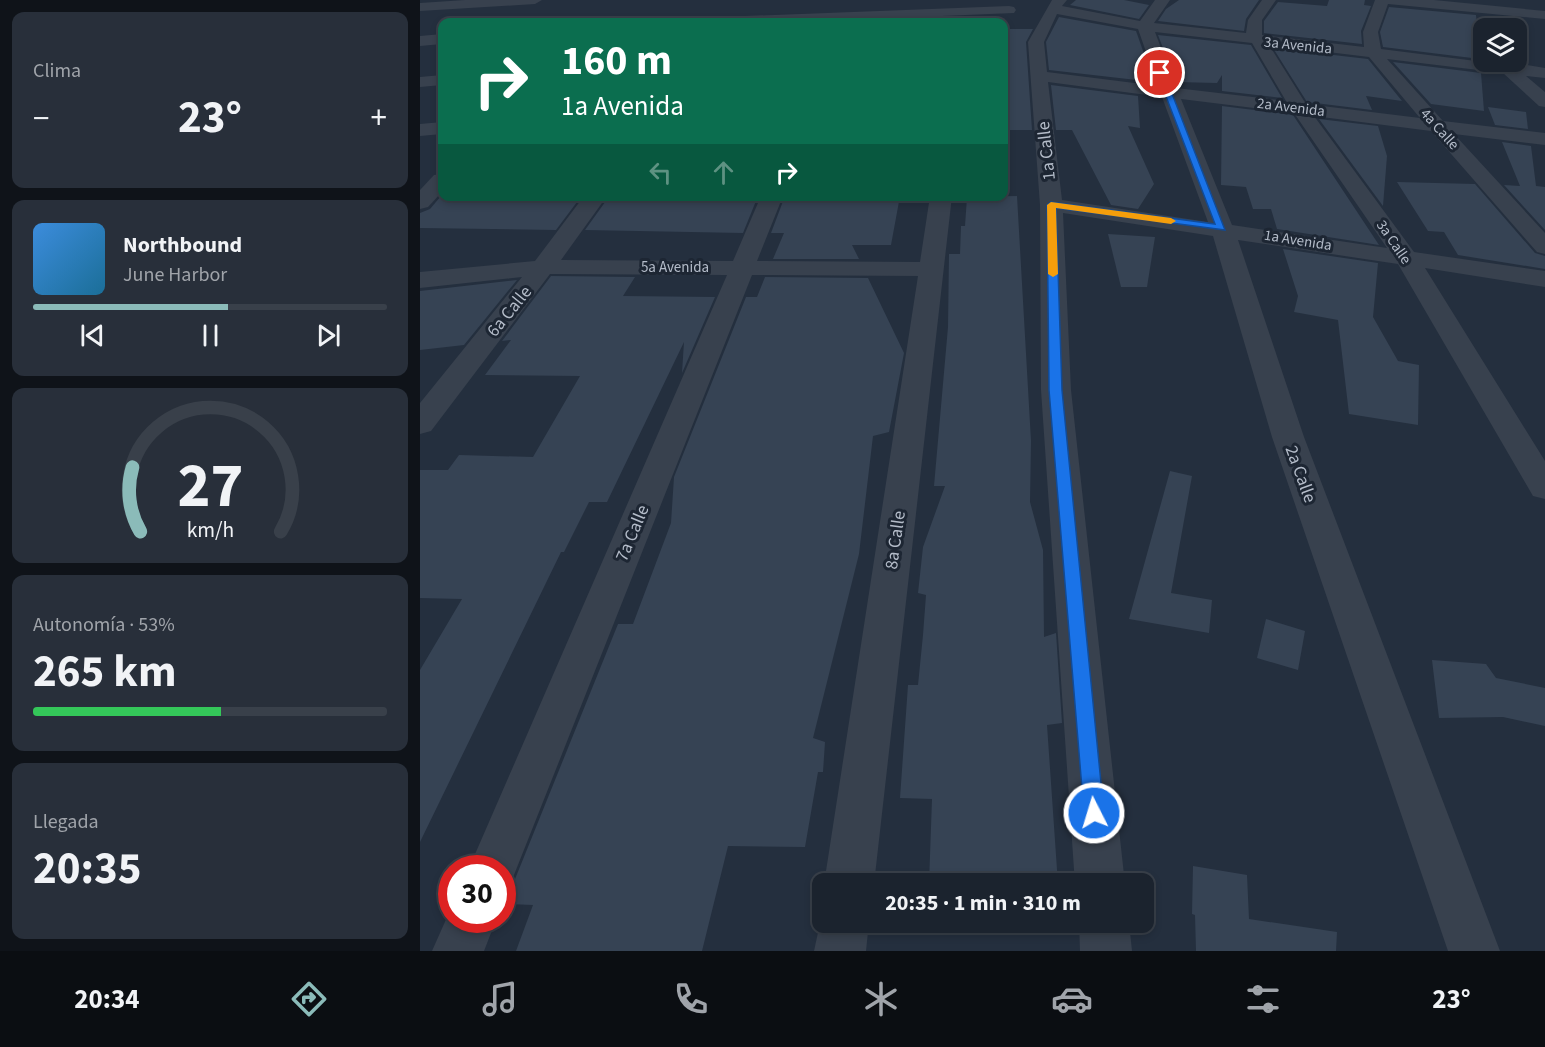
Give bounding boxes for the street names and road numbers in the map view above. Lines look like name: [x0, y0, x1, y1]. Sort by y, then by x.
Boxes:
street label: 3a Avenida: [1263, 31, 1333, 60]
street label: 2a Avenida: [1256, 93, 1326, 122]
street label: 4a Calle: [1415, 104, 1464, 155]
street label: 1a Calle: [1031, 120, 1062, 182]
street label: 3a Calle: [1371, 216, 1416, 269]
street label: 1a Avenida: [1263, 225, 1333, 256]
street label: 5a Avenida: [641, 257, 709, 278]
street label: 6a Calle: [481, 280, 538, 342]
street label: 2a Calle: [1279, 442, 1322, 506]
street label: 7a Calle: [609, 501, 656, 565]
street label: 8a Calle: [879, 509, 912, 571]

